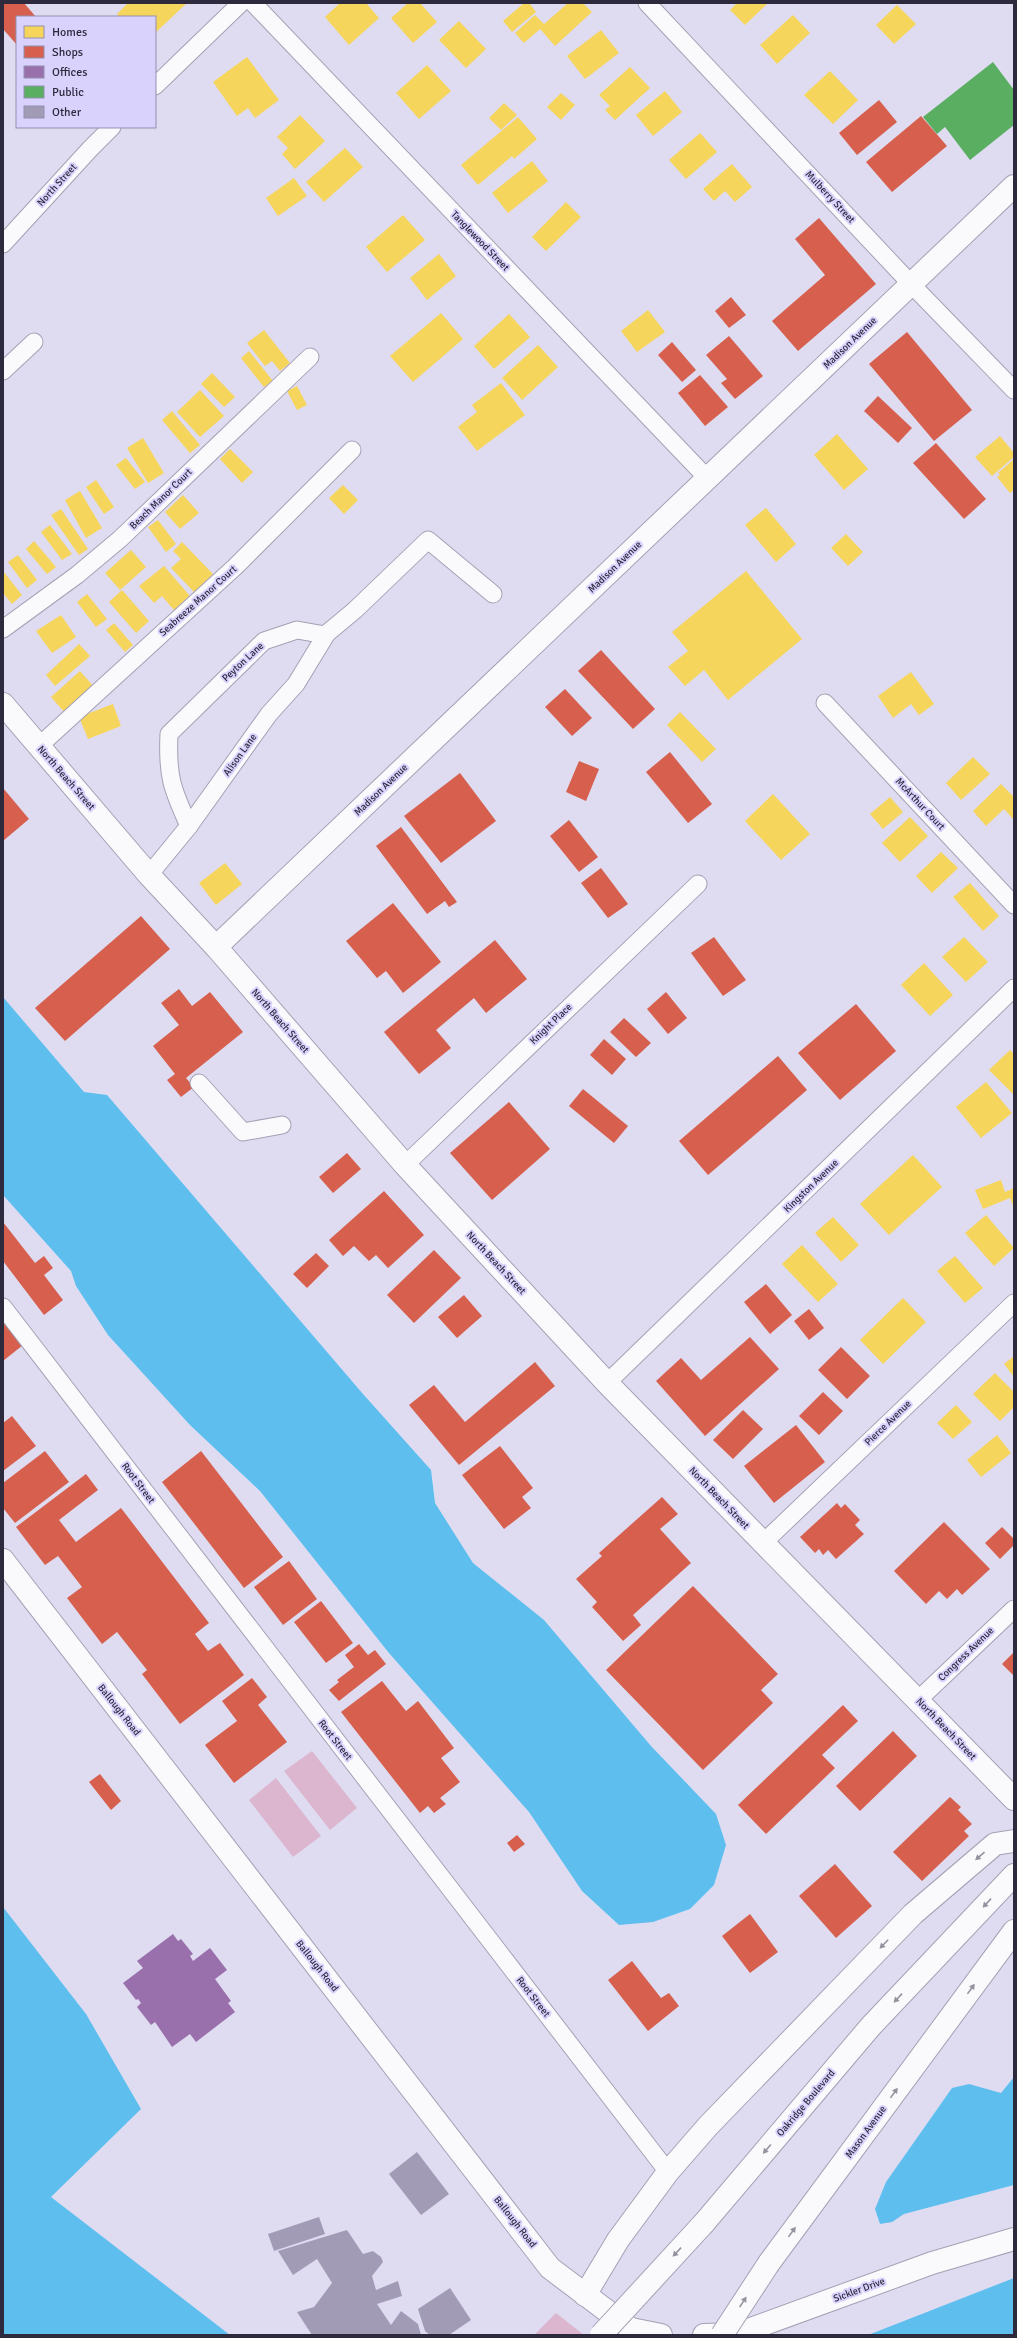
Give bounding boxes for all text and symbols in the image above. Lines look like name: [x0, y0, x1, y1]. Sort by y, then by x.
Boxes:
legend: [16, 16, 156, 128]
text: Homes: [52, 25, 87, 40]
text: Shops: [52, 45, 83, 60]
text: Offices: [52, 65, 87, 80]
text: Public: [52, 85, 84, 100]
text: Other: [52, 105, 82, 120]
street label: North Street: [35, 161, 80, 209]
street label: Mulberry Street: [803, 168, 858, 226]
street label: Tanglewood Street: [448, 209, 512, 274]
street label: Madison Avenue: [821, 315, 879, 371]
street label: Beach Manor Court: [127, 466, 195, 532]
street label: Madison Avenue: [586, 539, 644, 595]
street label: Seabreeze Manor Court: [157, 563, 239, 639]
street label: Peyton Lane: [220, 640, 266, 684]
street label: Alison Lane: [221, 731, 259, 779]
street label: North Beach Street: [35, 743, 98, 813]
street label: Madison Avenue: [352, 762, 410, 818]
street label: McArthur Court: [893, 775, 948, 833]
street label: North Beach Street: [249, 986, 312, 1056]
street label: Knight Place: [527, 1001, 575, 1047]
street label: Kingston Avenue: [781, 1157, 841, 1215]
street label: North Beach Street: [464, 1229, 529, 1297]
street label: Pierce Avenue: [862, 1398, 914, 1448]
street label: Root Street: [119, 1460, 158, 1506]
street label: North Beach Street: [686, 1465, 752, 1532]
street label: Congress Avenue: [936, 1624, 996, 1684]
street label: Ballough Road: [95, 1682, 143, 1738]
street label: North Beach Street: [913, 1696, 979, 1763]
street label: Root Street: [316, 1717, 355, 1763]
one-way arrow: [975, 1852, 985, 1861]
one-way arrow: [982, 1898, 992, 1908]
street label: Ballough Road: [293, 1938, 341, 1994]
one-way arrow: [879, 1939, 889, 1949]
street label: Root Street: [514, 1974, 553, 2020]
one-way arrow: [967, 1983, 976, 1994]
one-way arrow: [894, 1993, 903, 2002]
street label: Oakridge Boulevard: [774, 2067, 838, 2139]
one-way arrow: [890, 2088, 898, 2099]
street label: Mason Avenue: [843, 2104, 889, 2160]
one-way arrow: [763, 2143, 772, 2154]
street label: Ballough Road: [491, 2194, 539, 2250]
one-way arrow: [788, 2226, 796, 2237]
one-way arrow: [673, 2247, 682, 2257]
street label: Sickler Drive: [832, 2275, 886, 2305]
one-way arrow: [739, 2297, 747, 2308]

